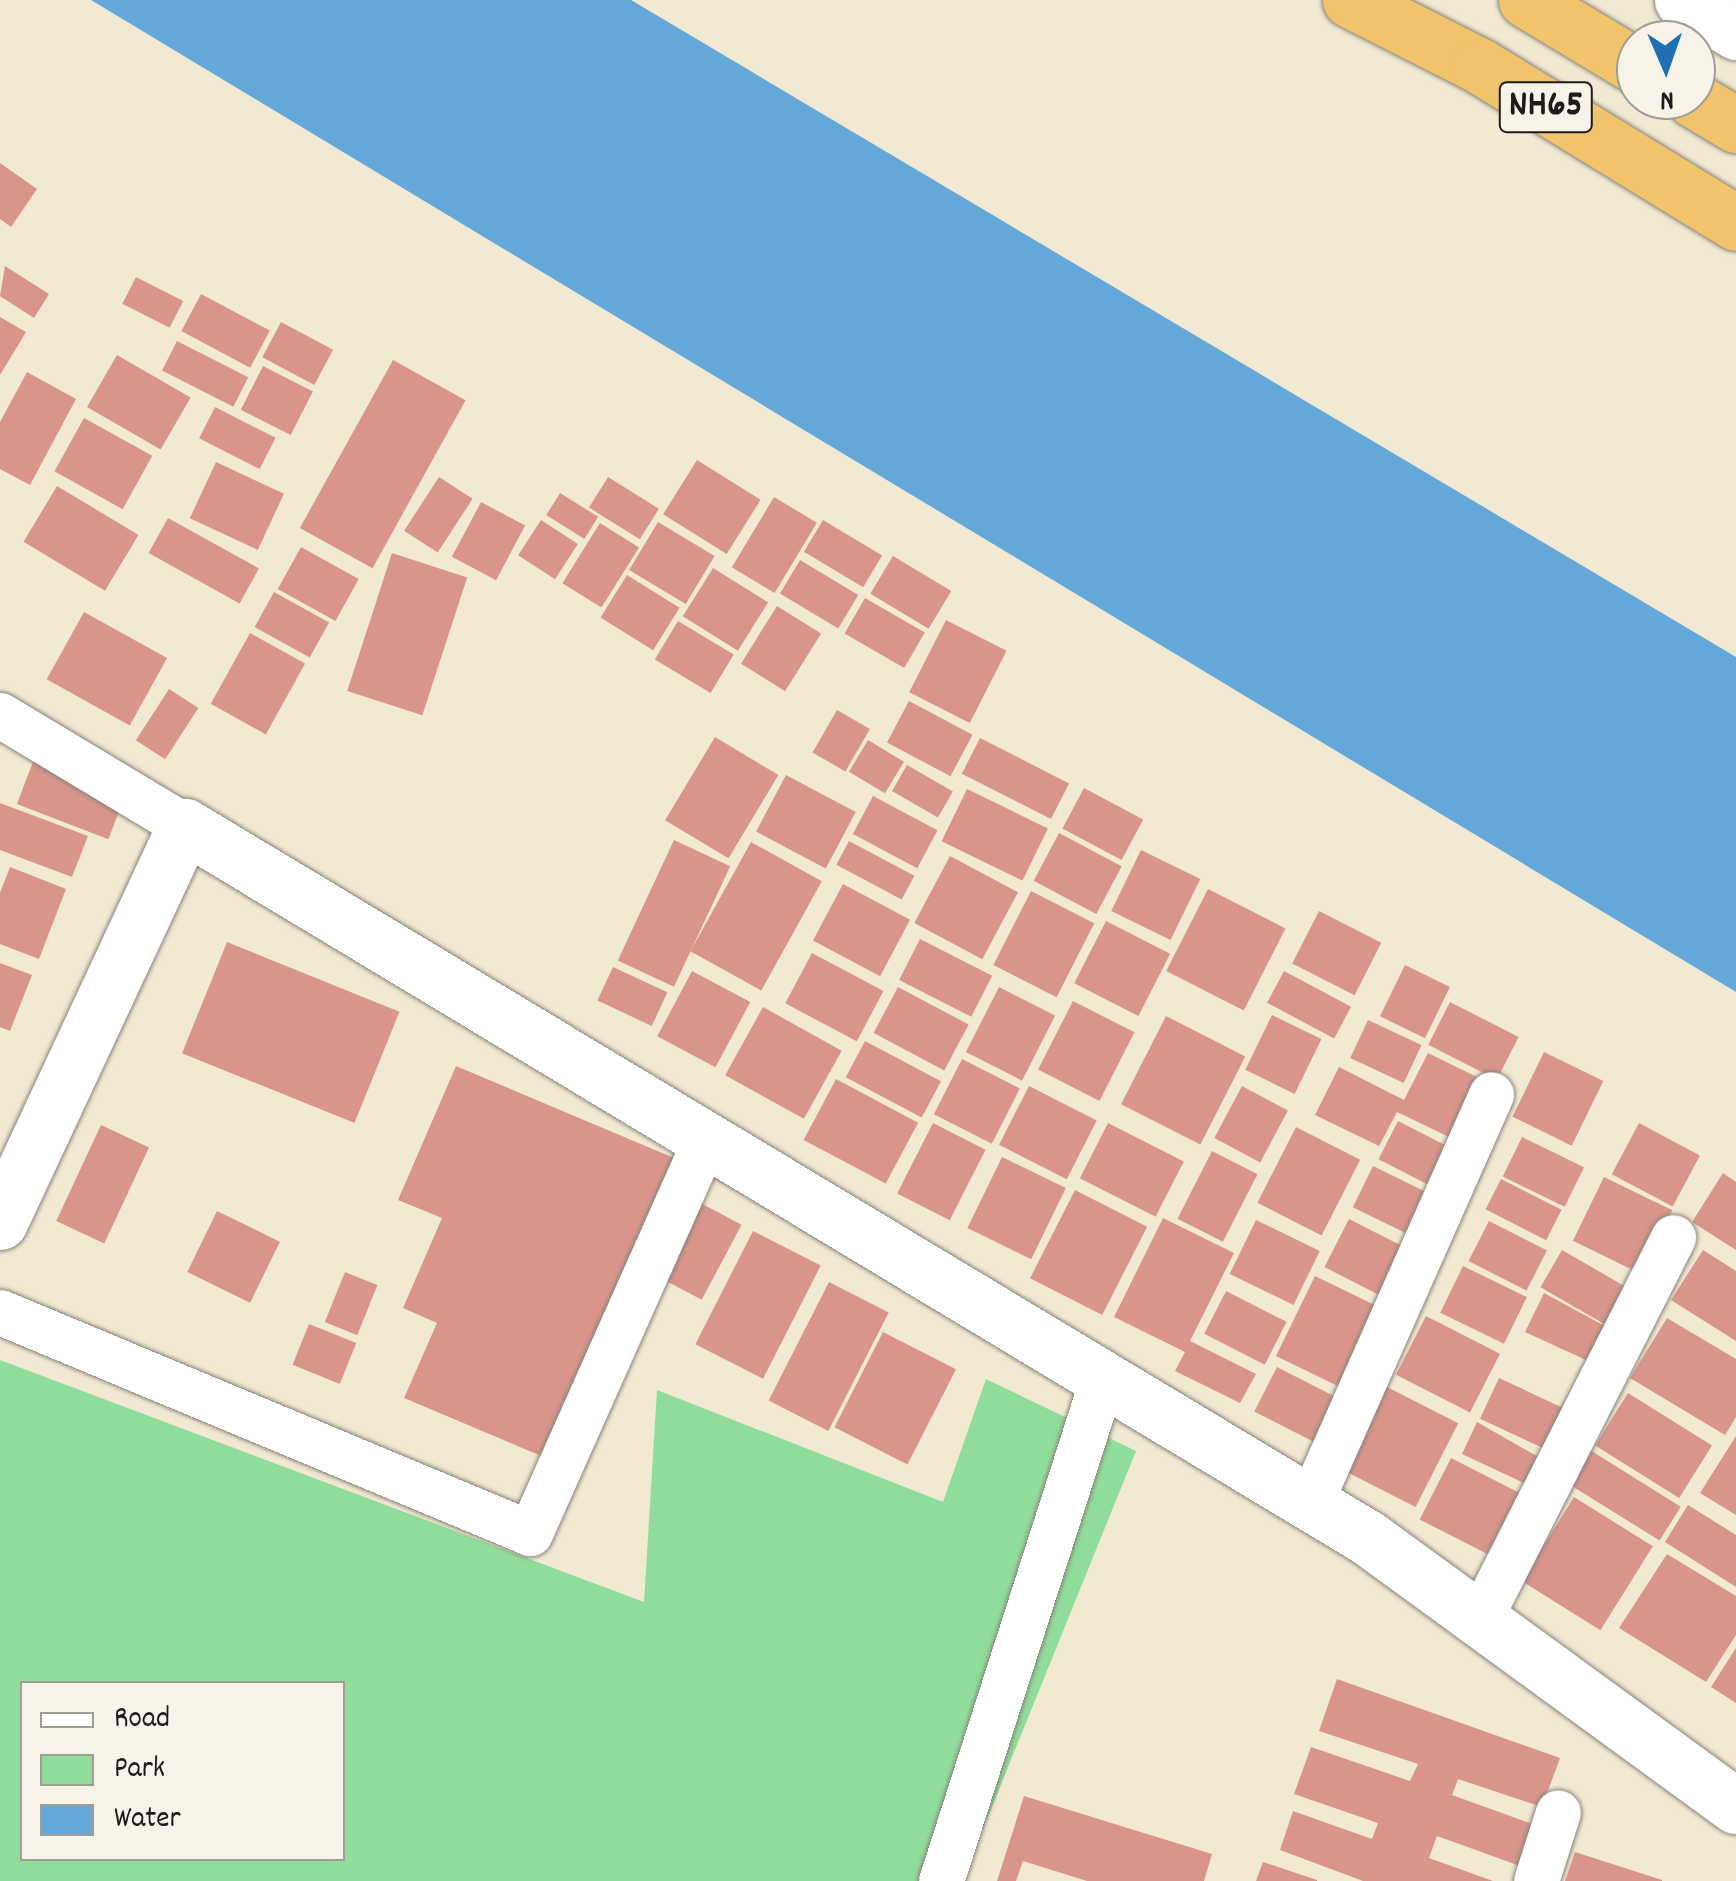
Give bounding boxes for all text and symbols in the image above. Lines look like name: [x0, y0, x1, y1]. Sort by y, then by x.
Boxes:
north arrow: [1616, 20, 1716, 120]
road number: NH65: [1498, 74, 1594, 140]
text: N: [1659, 78, 1675, 118]
legend: [20, 1681, 345, 1861]
text: Road: [114, 1699, 170, 1742]
text: Park: [114, 1749, 165, 1792]
text: Water: [114, 1799, 181, 1842]

